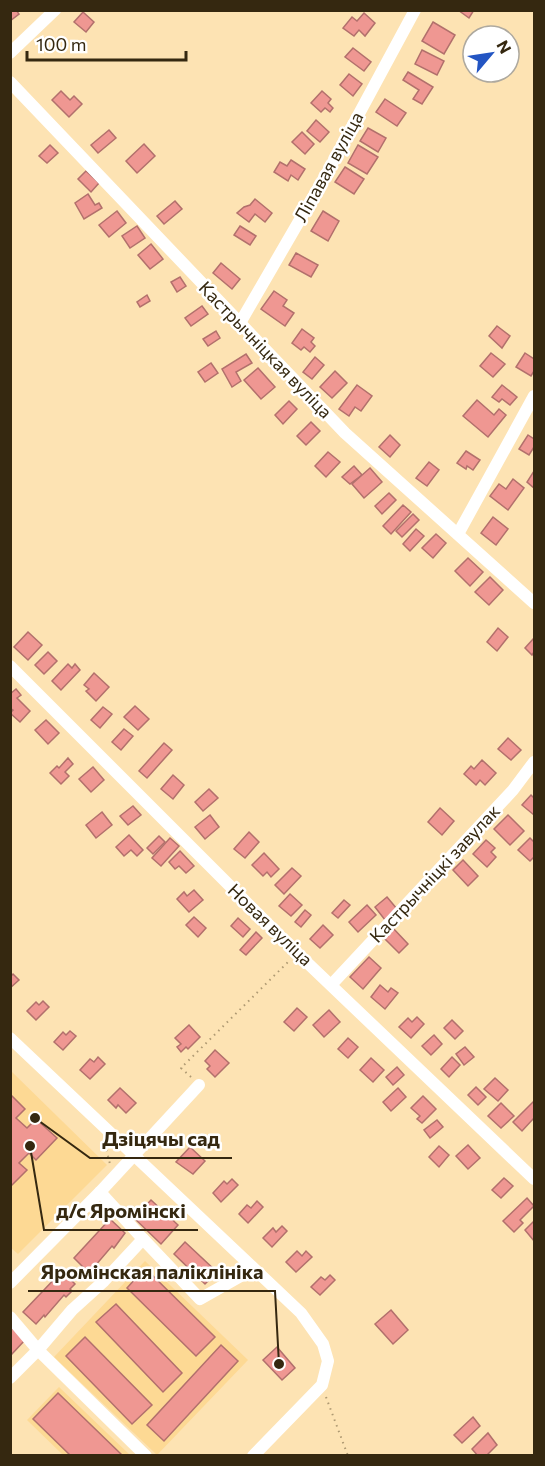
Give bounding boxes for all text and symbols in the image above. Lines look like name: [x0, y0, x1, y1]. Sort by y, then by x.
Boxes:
scale bar: [27, 24, 186, 62]
north arrow: [461, 24, 521, 84]
text: 100 m: [36, 33, 86, 55]
text: N: [493, 37, 516, 56]
street label: Ліпавая вуліца: [289, 108, 367, 225]
street label: Кастрычніцкая вуліца: [195, 276, 337, 422]
street label: Кастрычніцкі завулак: [365, 800, 504, 947]
street label: Новая вуліца: [224, 878, 318, 970]
callout: Дзіцячы сад: [90, 1120, 232, 1158]
text: Дзіцячы сад: [102, 1126, 220, 1150]
callout: д/с Яромінскі: [44, 1192, 198, 1230]
text: д/с Яромінскі: [56, 1198, 186, 1222]
callout: Яромінская паліклініка: [28, 1253, 275, 1291]
text: Яромінская паліклініка: [40, 1259, 264, 1283]

